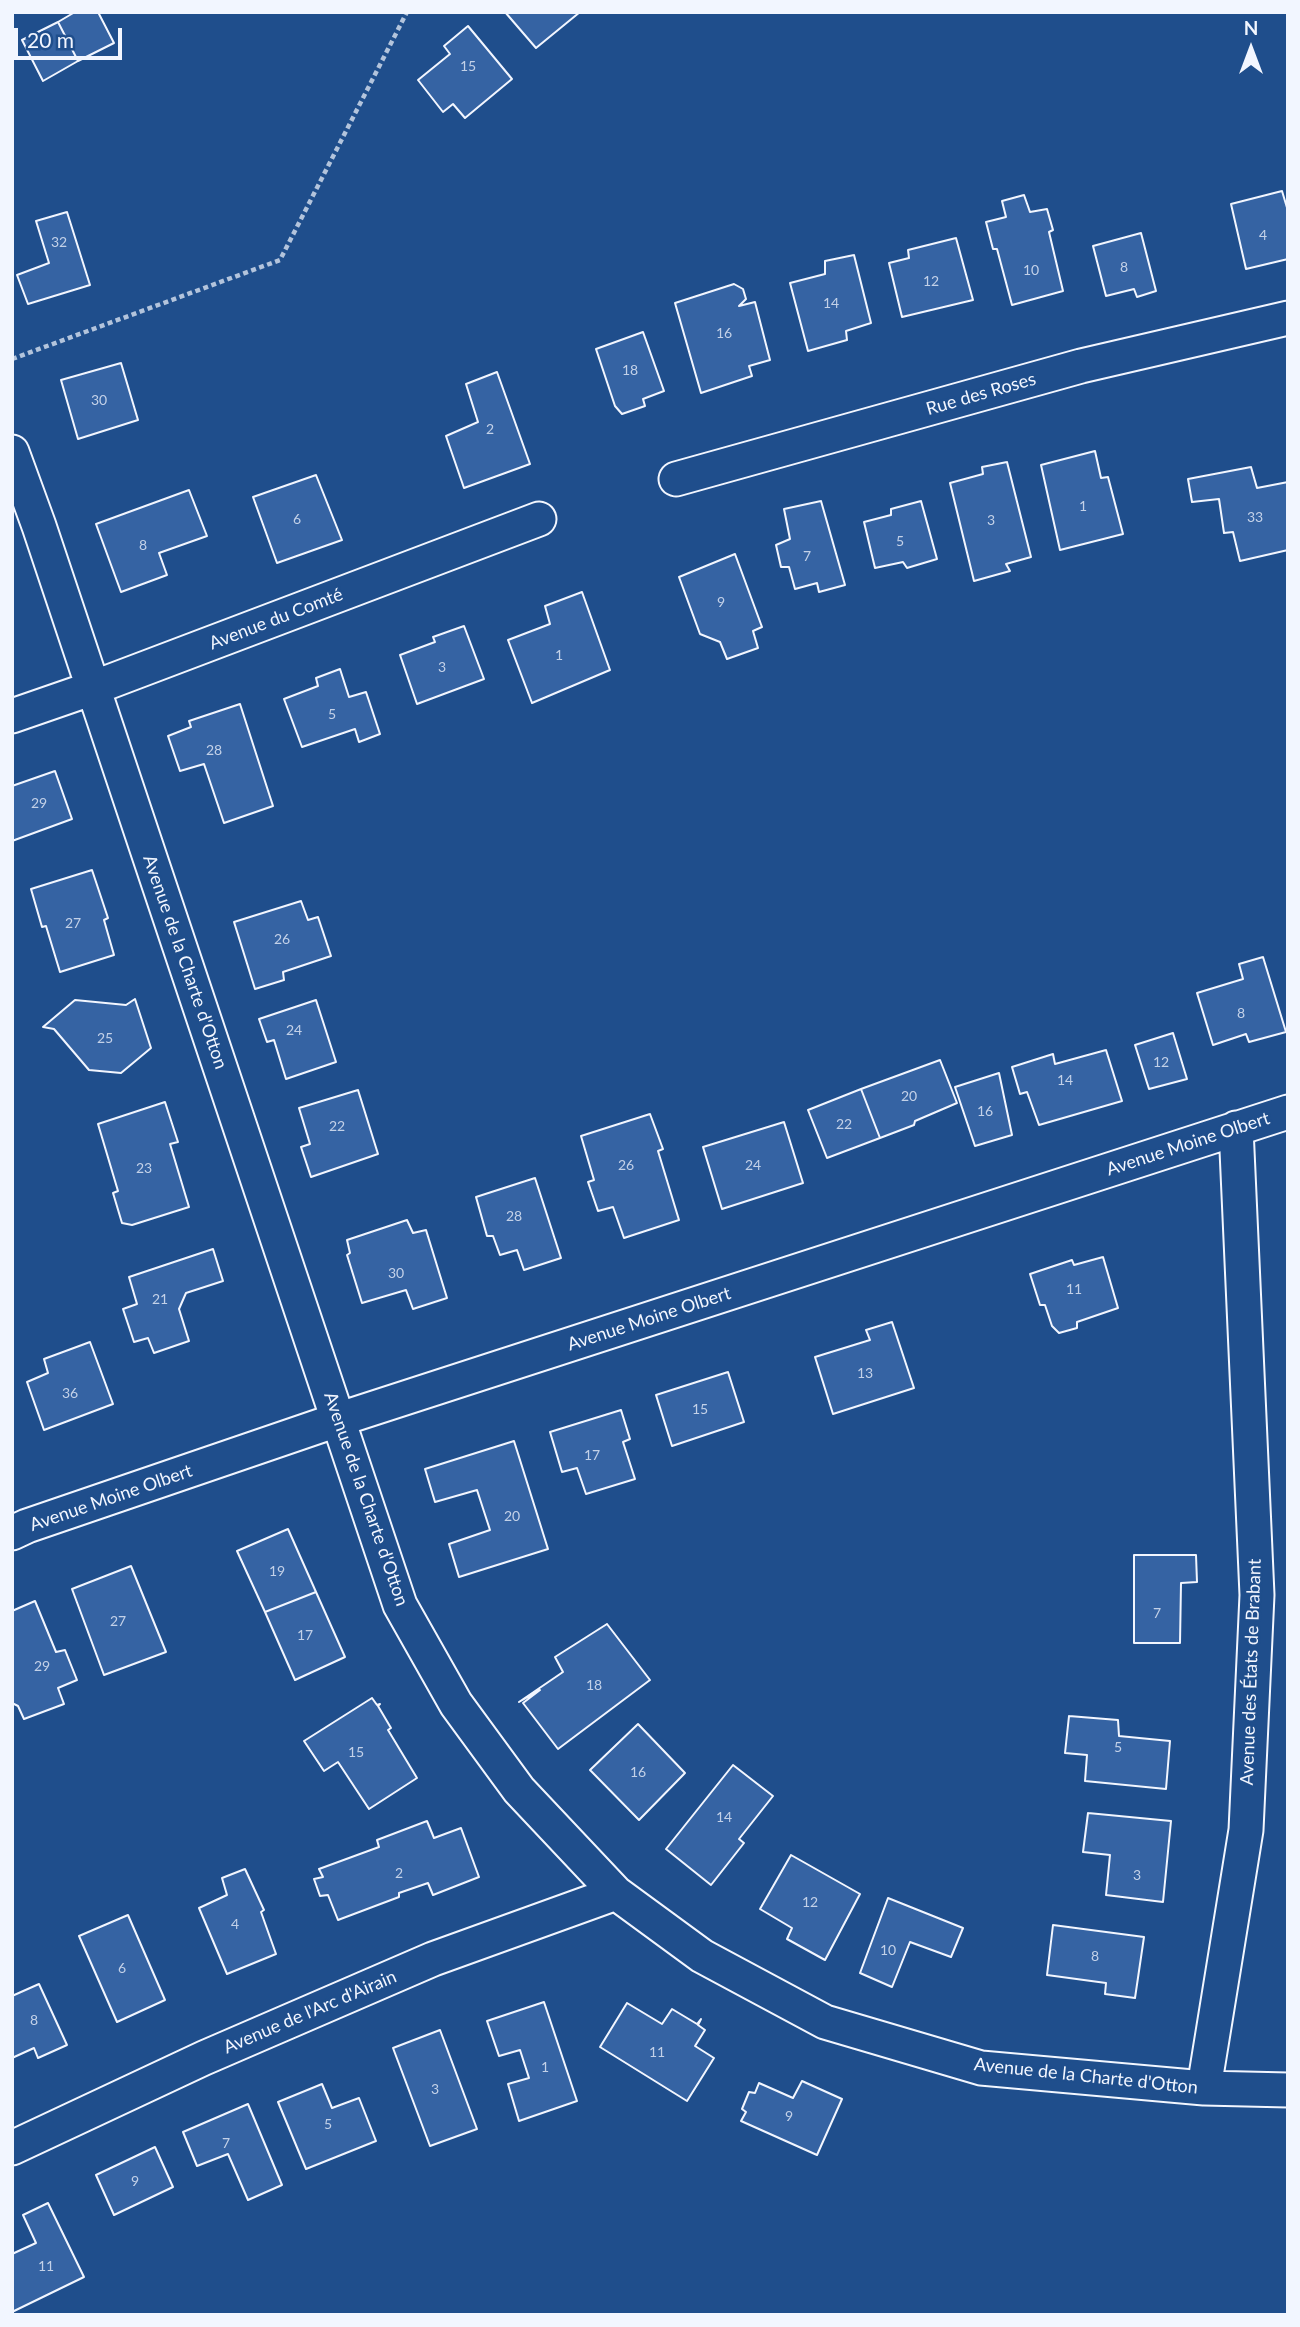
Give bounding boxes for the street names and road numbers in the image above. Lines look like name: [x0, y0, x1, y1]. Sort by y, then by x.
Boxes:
street label: Rue des Roses: [924, 368, 1038, 420]
street label: Avenue du Comté: [206, 584, 346, 654]
street label: Avenue de la Charte d'Otton: [138, 852, 232, 1072]
street label: Avenue Moine Olbert: [1104, 1107, 1272, 1181]
street label: Avenue Moine Olbert: [565, 1282, 733, 1356]
street label: Avenue de la Charte d'Otton: [319, 1389, 413, 1609]
street label: Avenue Moine Olbert: [27, 1460, 195, 1536]
street label: Avenue des États de Brabant: [1236, 1558, 1266, 1786]
street label: Avenue de l'Arc d'Airain: [220, 1966, 400, 2058]
street label: Avenue de la Charte d'Otton: [973, 2054, 1199, 2098]

